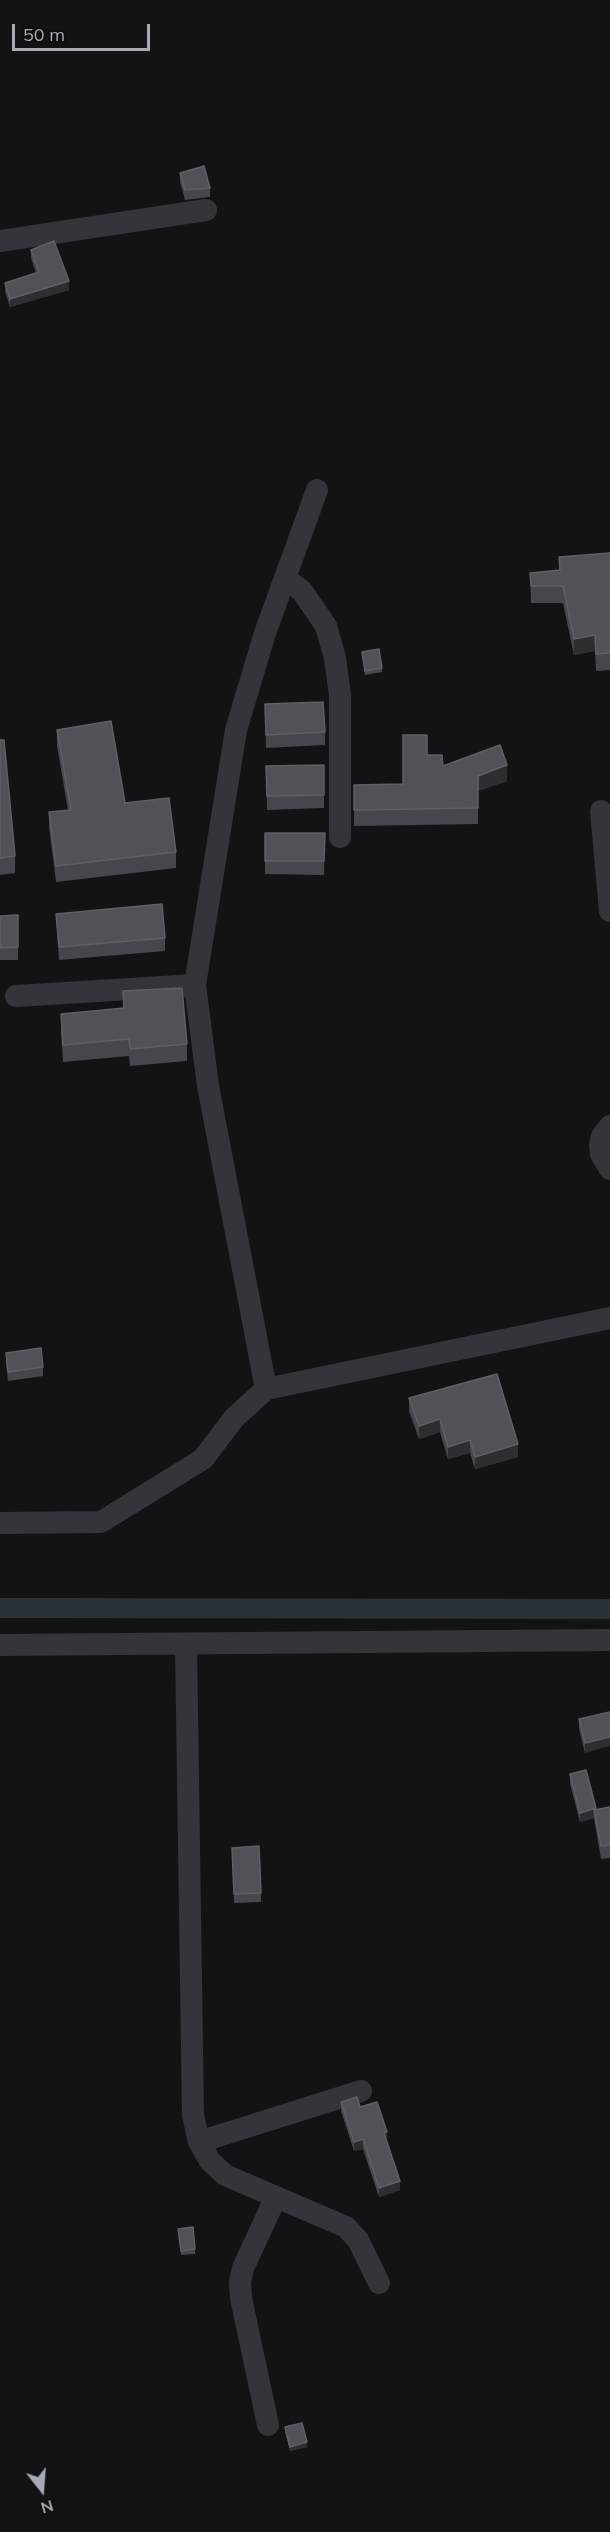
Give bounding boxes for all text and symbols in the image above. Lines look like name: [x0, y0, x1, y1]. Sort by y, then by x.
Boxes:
scale bar: [15, 12, 153, 50]
text: 50 m: [23, 23, 65, 46]
north arrow: [12, 2460, 72, 2520]
text: N: [39, 2496, 56, 2519]

